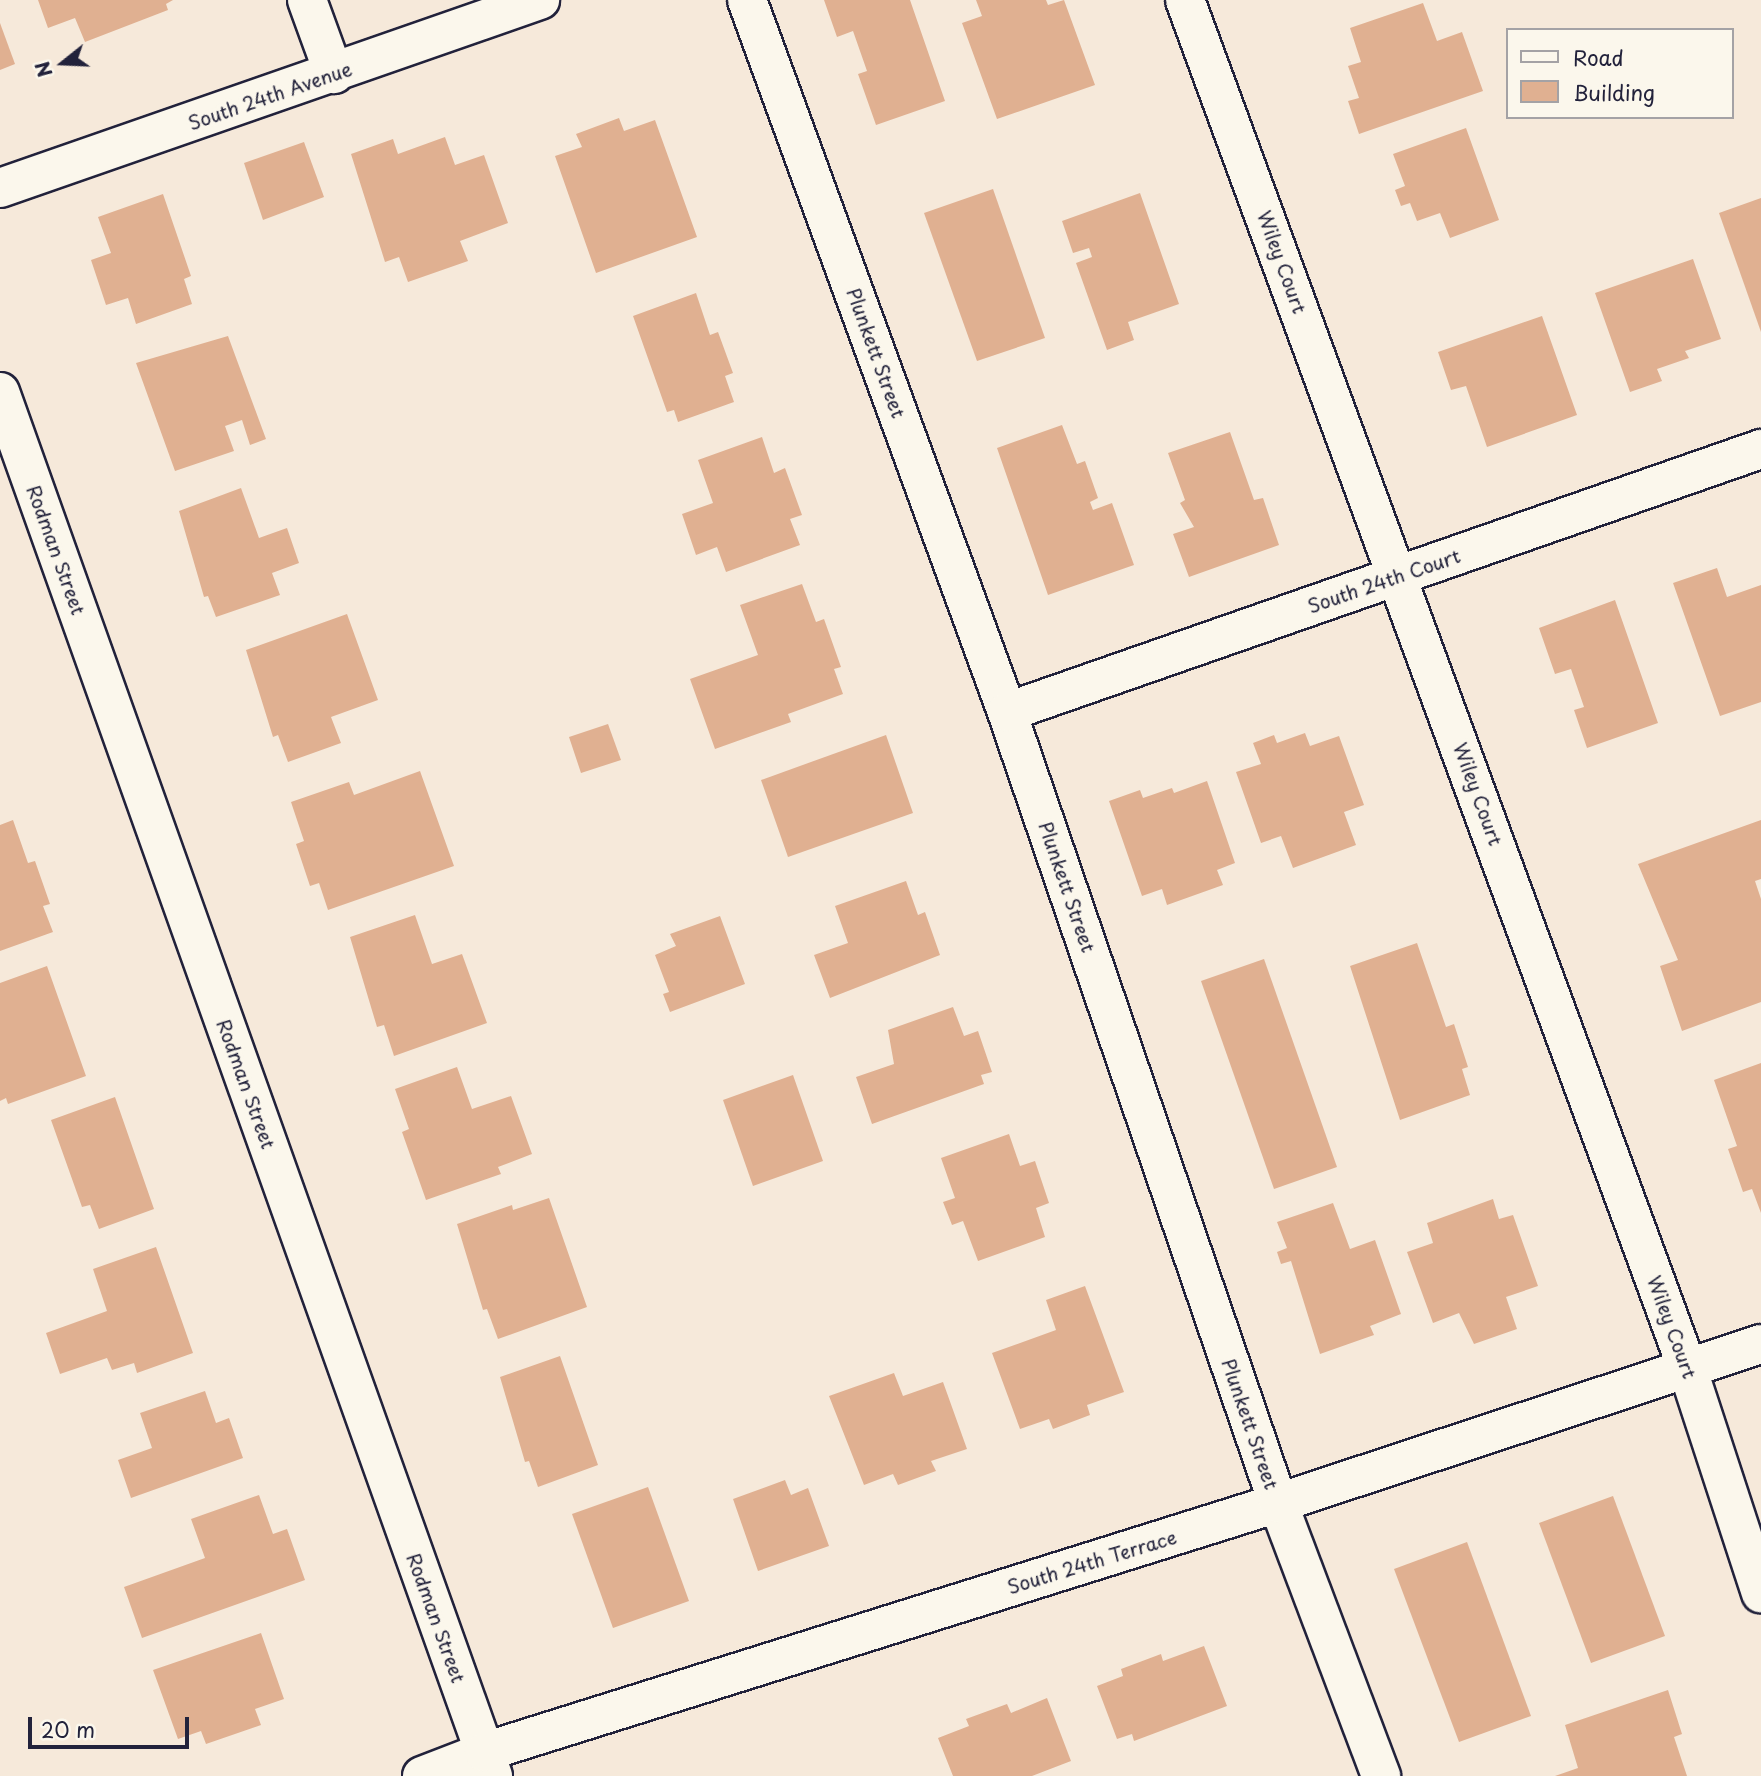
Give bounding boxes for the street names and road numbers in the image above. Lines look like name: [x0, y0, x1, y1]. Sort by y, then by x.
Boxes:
street label: South 24th Avenue: [185, 57, 355, 135]
street label: Wiley Court: [1253, 206, 1311, 318]
street label: Plunkett Street: [842, 284, 910, 422]
street label: Rodman Street: [22, 482, 90, 618]
street label: South 24th Court: [1305, 544, 1463, 618]
street label: Wiley Court: [1449, 738, 1507, 850]
street label: Plunkett Street: [1034, 818, 1100, 956]
street label: Rodman Street: [212, 1016, 280, 1152]
street label: Wiley Court: [1643, 1271, 1701, 1383]
street label: Plunkett Street: [1217, 1355, 1283, 1493]
street label: South 24th Terrace: [1004, 1525, 1180, 1599]
street label: Rodman Street: [402, 1550, 470, 1686]

